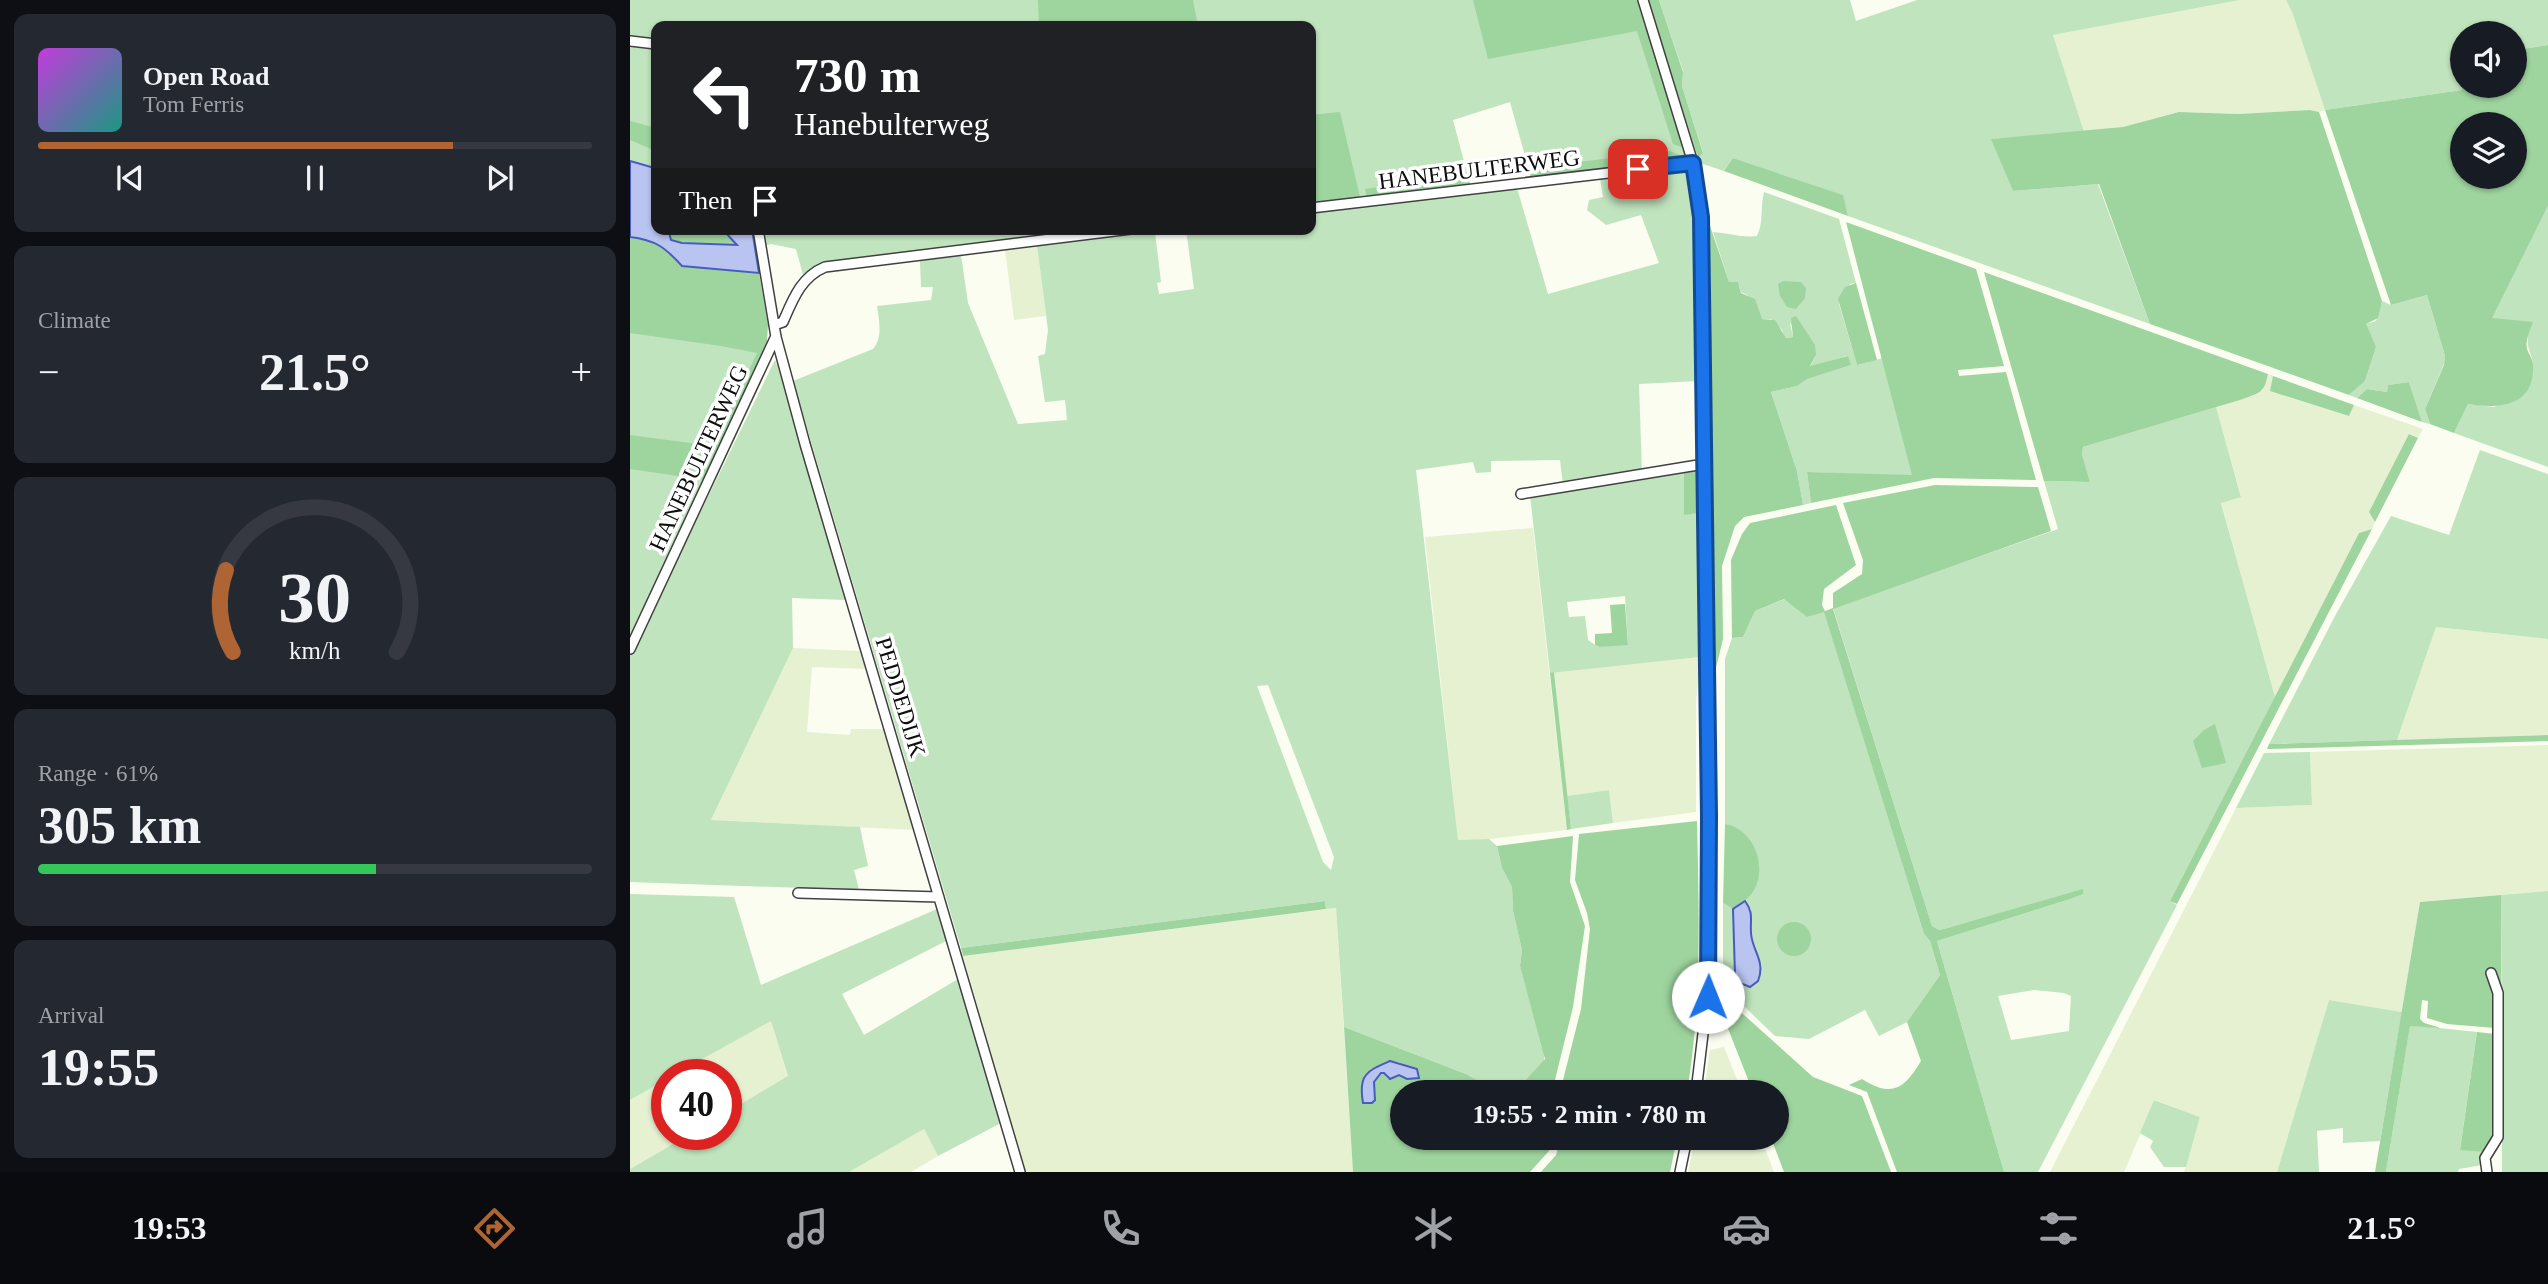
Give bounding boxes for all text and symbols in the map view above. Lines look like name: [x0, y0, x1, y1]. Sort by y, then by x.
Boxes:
map controls: [2450, 21, 2527, 189]
button: sound: [2450, 21, 2527, 98]
text: 730 m: [794, 48, 921, 103]
icon: left: [679, 49, 770, 140]
text: Open Road: [143, 62, 269, 91]
text: Tom Ferris: [143, 92, 244, 117]
text: Hanebulterweg: [794, 106, 989, 142]
button: layers: [2450, 112, 2527, 189]
pin: [1608, 139, 1668, 199]
street label: HANEBULTERWEG: [1377, 145, 1581, 194]
icon: arrive: [1619, 150, 1657, 188]
icon: previous: [111, 159, 149, 197]
icon: pause: [296, 159, 334, 197]
icon: next: [481, 159, 519, 197]
icon: arrive: [746, 182, 784, 220]
text: Then: [679, 186, 732, 215]
text: Climate: [38, 308, 111, 333]
text: 21.5°: [259, 344, 371, 401]
text: −: [38, 351, 59, 393]
text: +: [571, 351, 592, 393]
street label: HANEBULTERWEG: [644, 361, 753, 555]
text: 30: [279, 557, 351, 638]
street label: PEDDEDIJK: [870, 634, 931, 760]
text: km/h: [289, 637, 341, 664]
text: Range · 61%: [38, 761, 158, 786]
text: 305 km: [38, 797, 201, 854]
position arrow: [1671, 960, 1745, 1034]
text: Arrival: [38, 1003, 104, 1028]
text: 19:55: [38, 1039, 159, 1096]
speed limit sign: 40: [651, 1059, 742, 1150]
text: 19:55 · 2 min · 780 m: [1473, 1100, 1707, 1129]
icon: directions: [470, 1204, 519, 1253]
icon: music: [783, 1204, 832, 1253]
icon: phone: [1096, 1204, 1145, 1253]
icon: climate: [1409, 1204, 1458, 1253]
icon: car: [1722, 1204, 1771, 1253]
icon: filters: [2034, 1204, 2083, 1253]
text: 19:53: [132, 1210, 207, 1246]
text: 21.5°: [2347, 1210, 2416, 1246]

